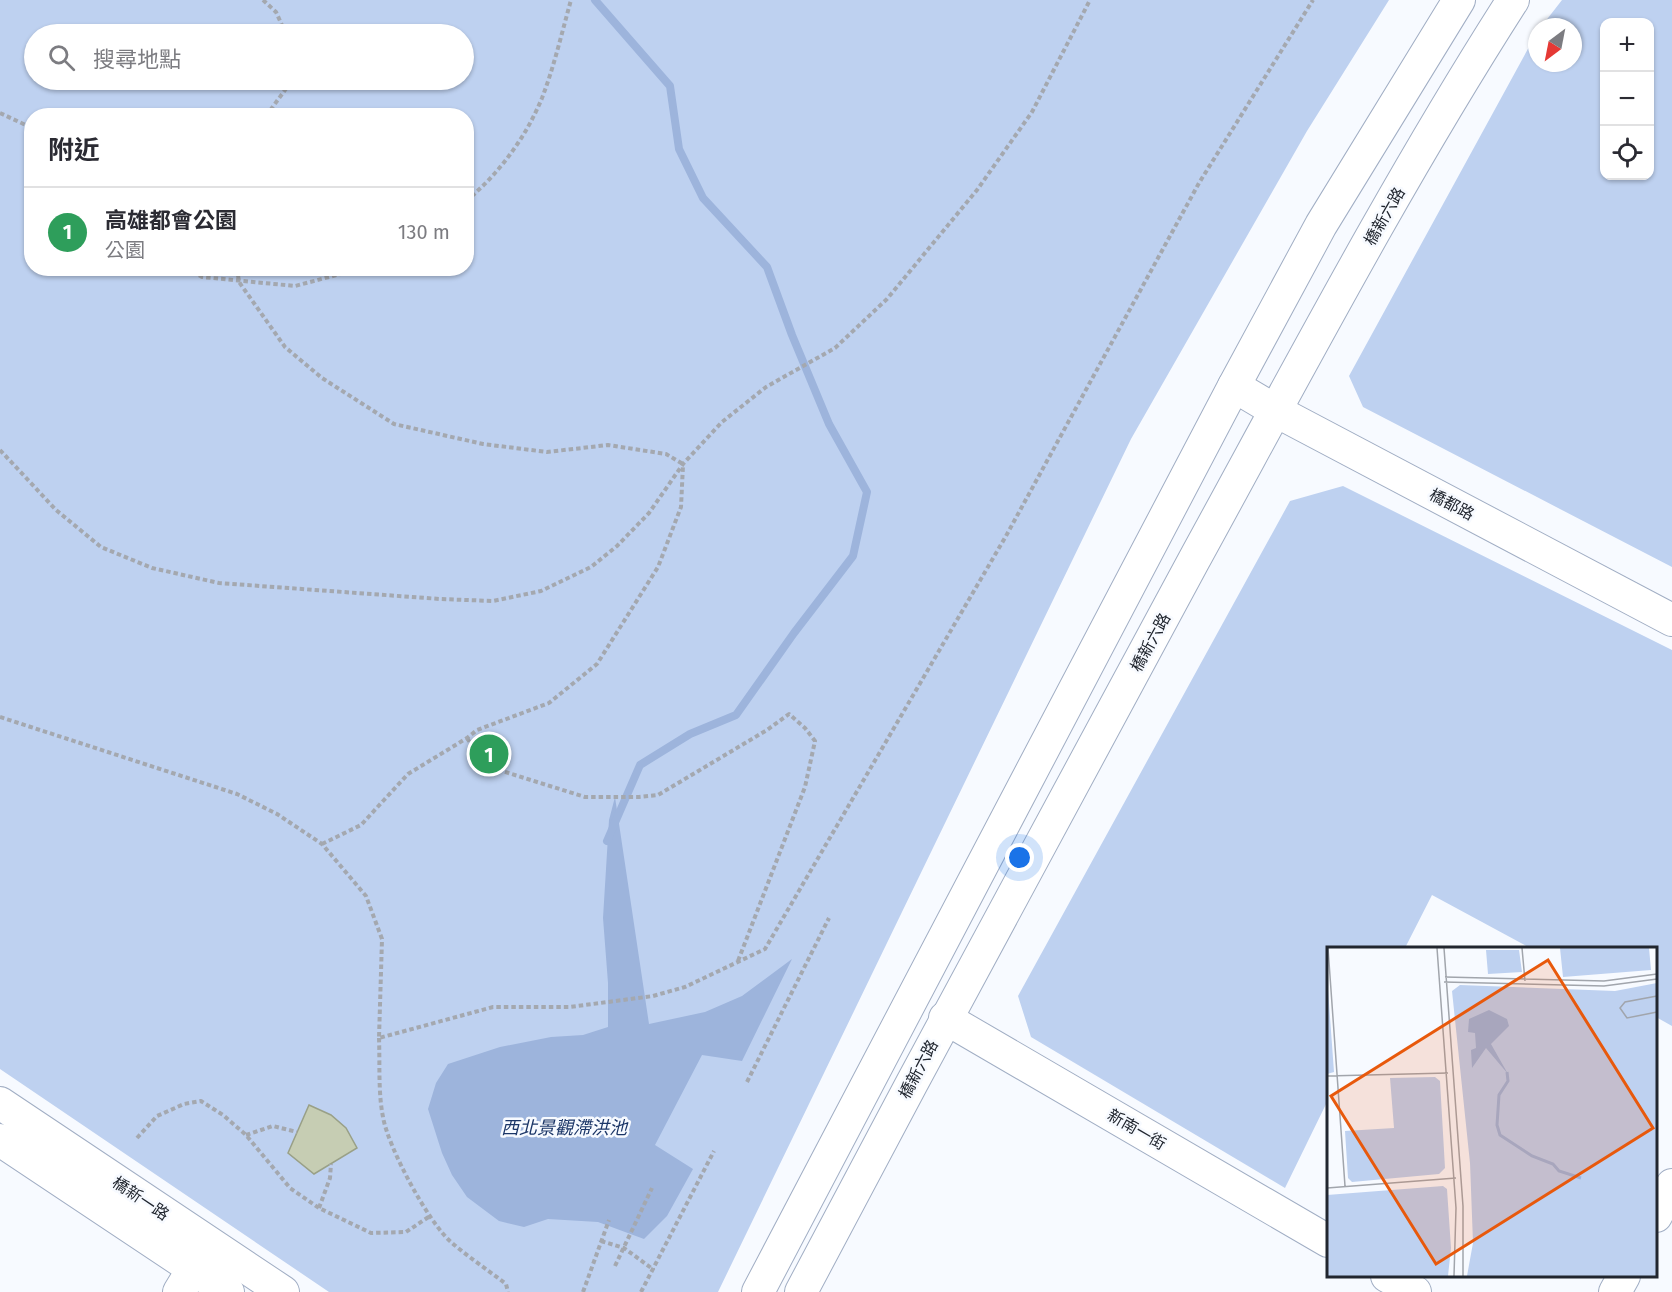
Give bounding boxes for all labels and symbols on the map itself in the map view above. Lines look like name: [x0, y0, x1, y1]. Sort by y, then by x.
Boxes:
north arrow: [1528, 18, 1582, 72]
street label: 橋新六路: [1360, 184, 1409, 249]
street label: 橋都路: [1426, 485, 1477, 524]
street label: 橋新六路: [1127, 610, 1174, 675]
pin: 1: [470, 732, 508, 777]
your location: [1005, 843, 1034, 872]
inset map: [1327, 947, 1657, 1277]
street label: 橋新六路: [895, 1037, 942, 1102]
street label: 新南一街: [1104, 1105, 1169, 1154]
water label: 西北景觀滯洪池: [501, 1117, 629, 1139]
street label: 橋新一路: [109, 1173, 173, 1224]

